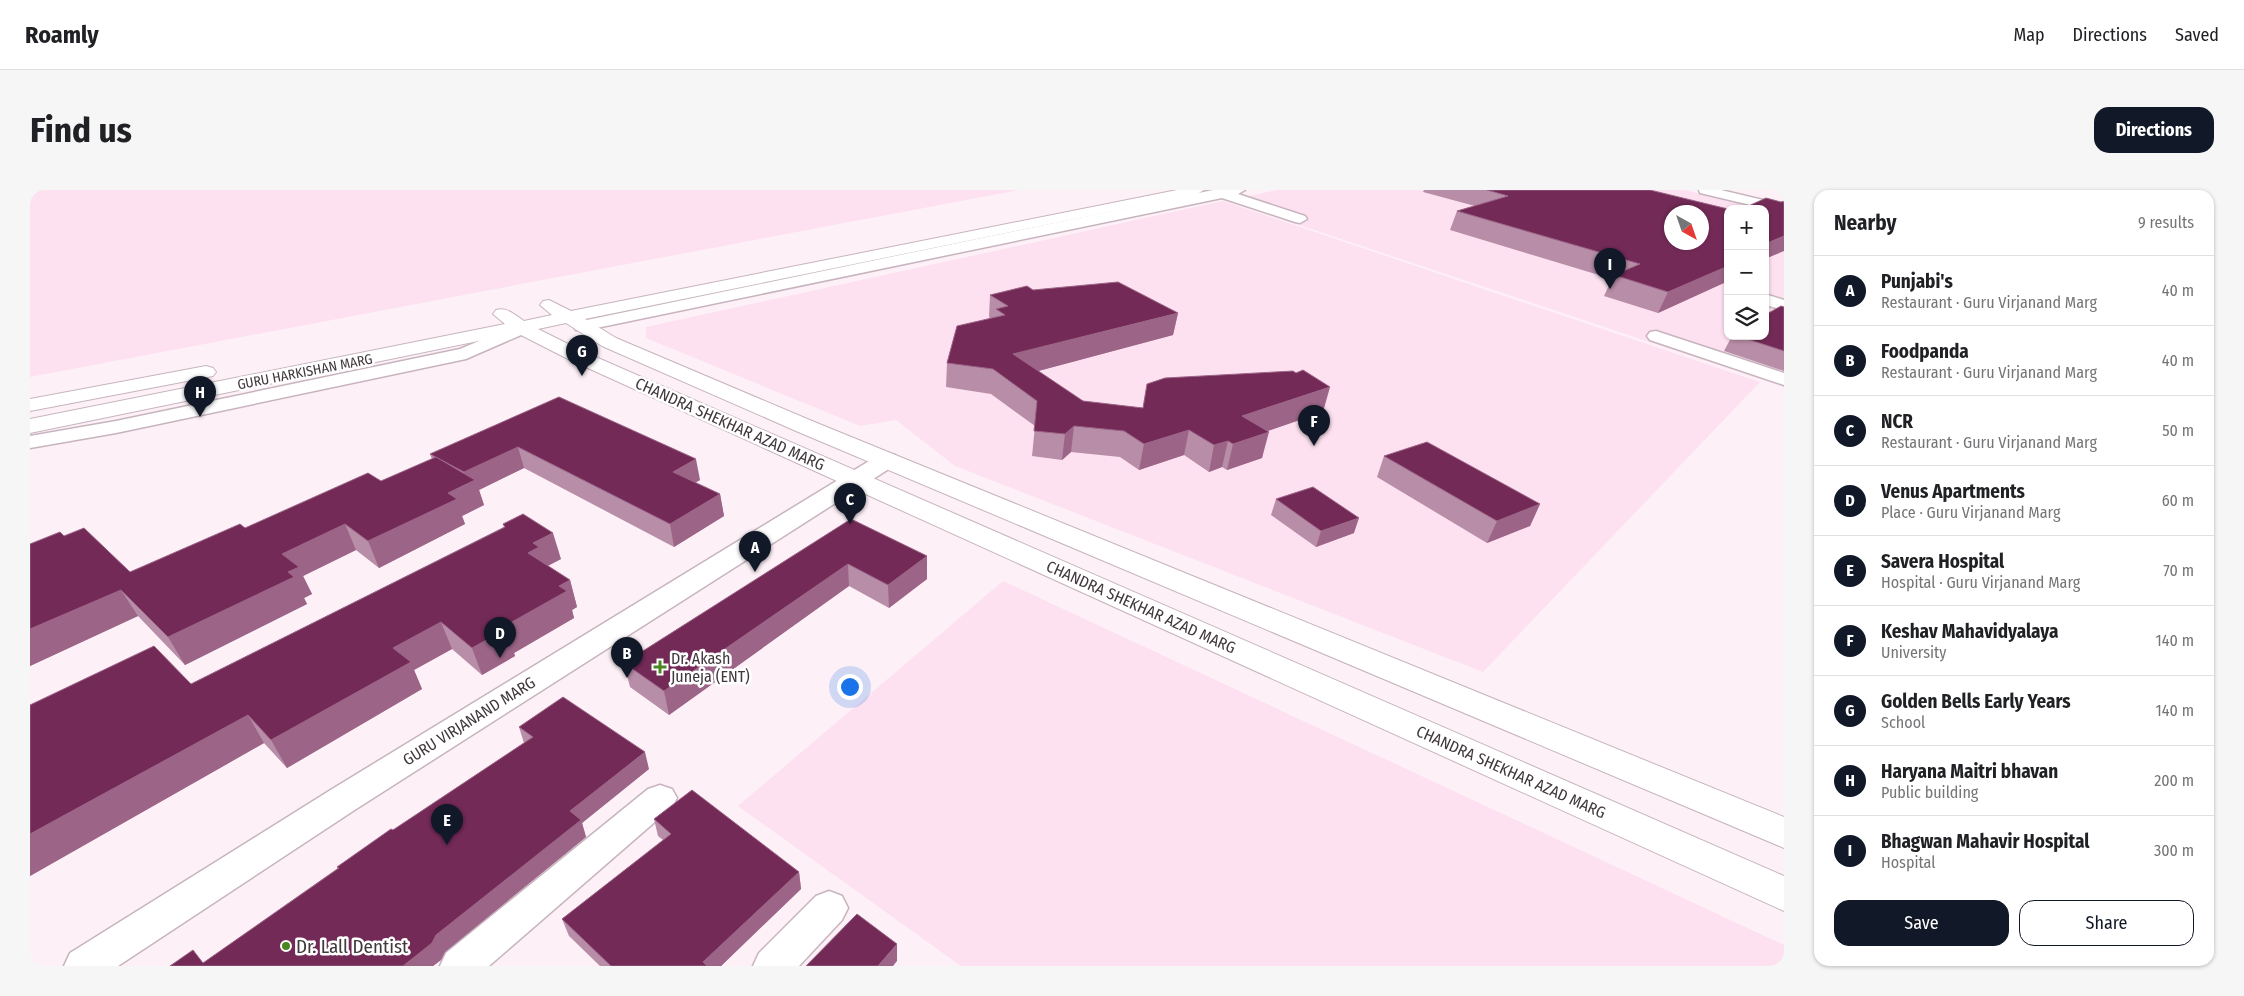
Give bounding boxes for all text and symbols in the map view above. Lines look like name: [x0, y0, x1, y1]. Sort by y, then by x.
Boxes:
text: Roamly: [25, 21, 99, 49]
text: Map: [2013, 24, 2045, 46]
text: Directions: [2073, 24, 2147, 46]
text: Saved: [2175, 24, 2219, 46]
button: Directions: [2094, 107, 2214, 153]
text: Find us: [30, 109, 132, 151]
north arrow: [1664, 205, 1709, 250]
map controls: [1724, 205, 1769, 340]
button: +: [1724, 205, 1769, 250]
text: Nearby: [1834, 210, 1896, 236]
text: 9 results: [2138, 213, 2194, 232]
pin: I: [1594, 248, 1626, 289]
button: −: [1724, 250, 1769, 295]
text: Punjabi's: [1881, 270, 1953, 293]
text: A: [1846, 281, 1854, 300]
text: 40 m: [2162, 281, 2194, 300]
text: Restaurant · Guru Virjanand Marg: [1881, 293, 2097, 312]
button: layers: [1724, 295, 1769, 340]
pin: G: [566, 335, 598, 376]
text: Foodpanda: [1881, 340, 1969, 363]
street label: GURU HARKISHAN MARG: [236, 351, 374, 393]
text: B: [1846, 351, 1854, 370]
text: 40 m: [2162, 351, 2194, 370]
text: Restaurant · Guru Virjanand Marg: [1881, 363, 2097, 382]
street label: CHANDRA SHEKHAR AZAD MARG: [632, 374, 828, 474]
pin: H: [184, 376, 216, 417]
pin: F: [1298, 405, 1330, 446]
text: NCR: [1881, 410, 1913, 433]
text: C: [1846, 421, 1854, 440]
text: 50 m: [2162, 421, 2194, 440]
text: Restaurant · Guru Virjanand Marg: [1881, 433, 2097, 452]
text: Venus Apartments: [1881, 480, 2025, 503]
pin: C: [834, 483, 866, 524]
text: D: [1845, 491, 1855, 510]
text: 60 m: [2162, 491, 2194, 510]
text: Place · Guru Virjanand Marg: [1881, 503, 2060, 522]
pin: A: [739, 531, 771, 572]
text: Savera Hospital: [1881, 550, 2004, 573]
street label: CHANDRA SHEKHAR AZAD MARG: [1043, 557, 1239, 657]
text: E: [1846, 561, 1854, 580]
text: 70 m: [2163, 561, 2194, 580]
text: Hospital · Guru Virjanand Marg: [1881, 573, 2080, 592]
pin: D: [484, 617, 516, 658]
text: Keshav Mahavidyalaya: [1881, 620, 2058, 643]
text: F: [1846, 631, 1854, 650]
text: 140 m: [2156, 631, 2194, 650]
pin: B: [611, 637, 643, 678]
text: University: [1881, 643, 1946, 662]
place label: Dr. Akash Juneja (ENT): [671, 649, 750, 686]
marker: Dr. Akash Juneja (ENT): [653, 660, 667, 674]
street label: GURU VIRJANAND MARG: [399, 673, 539, 769]
your location: [837, 674, 863, 700]
text: Golden Bells Early Years: [1881, 690, 2071, 713]
text: G: [1845, 701, 1855, 720]
text: 140 m: [2156, 701, 2194, 720]
text: School: [1881, 713, 1925, 732]
street label: CHANDRA SHEKHAR AZAD MARG: [1413, 722, 1609, 822]
text: Haryana Maitri bhavan: [1881, 760, 2058, 783]
text: H: [1845, 771, 1855, 790]
text: 200 m: [2154, 771, 2194, 790]
text: Public building: [1881, 783, 1978, 802]
pin: E: [431, 804, 463, 845]
text: Bhagwan Mahavir Hospital: [1881, 830, 2089, 853]
text: I: [1848, 841, 1852, 860]
text: 300 m: [2154, 841, 2194, 860]
text: Hospital: [1881, 853, 1936, 872]
button: Save: [1834, 900, 2009, 946]
button: Share: [2019, 900, 2194, 946]
place label: Dr. Lall Dentist: [296, 935, 409, 958]
marker: Dr. Lall Dentist: [280, 940, 292, 952]

